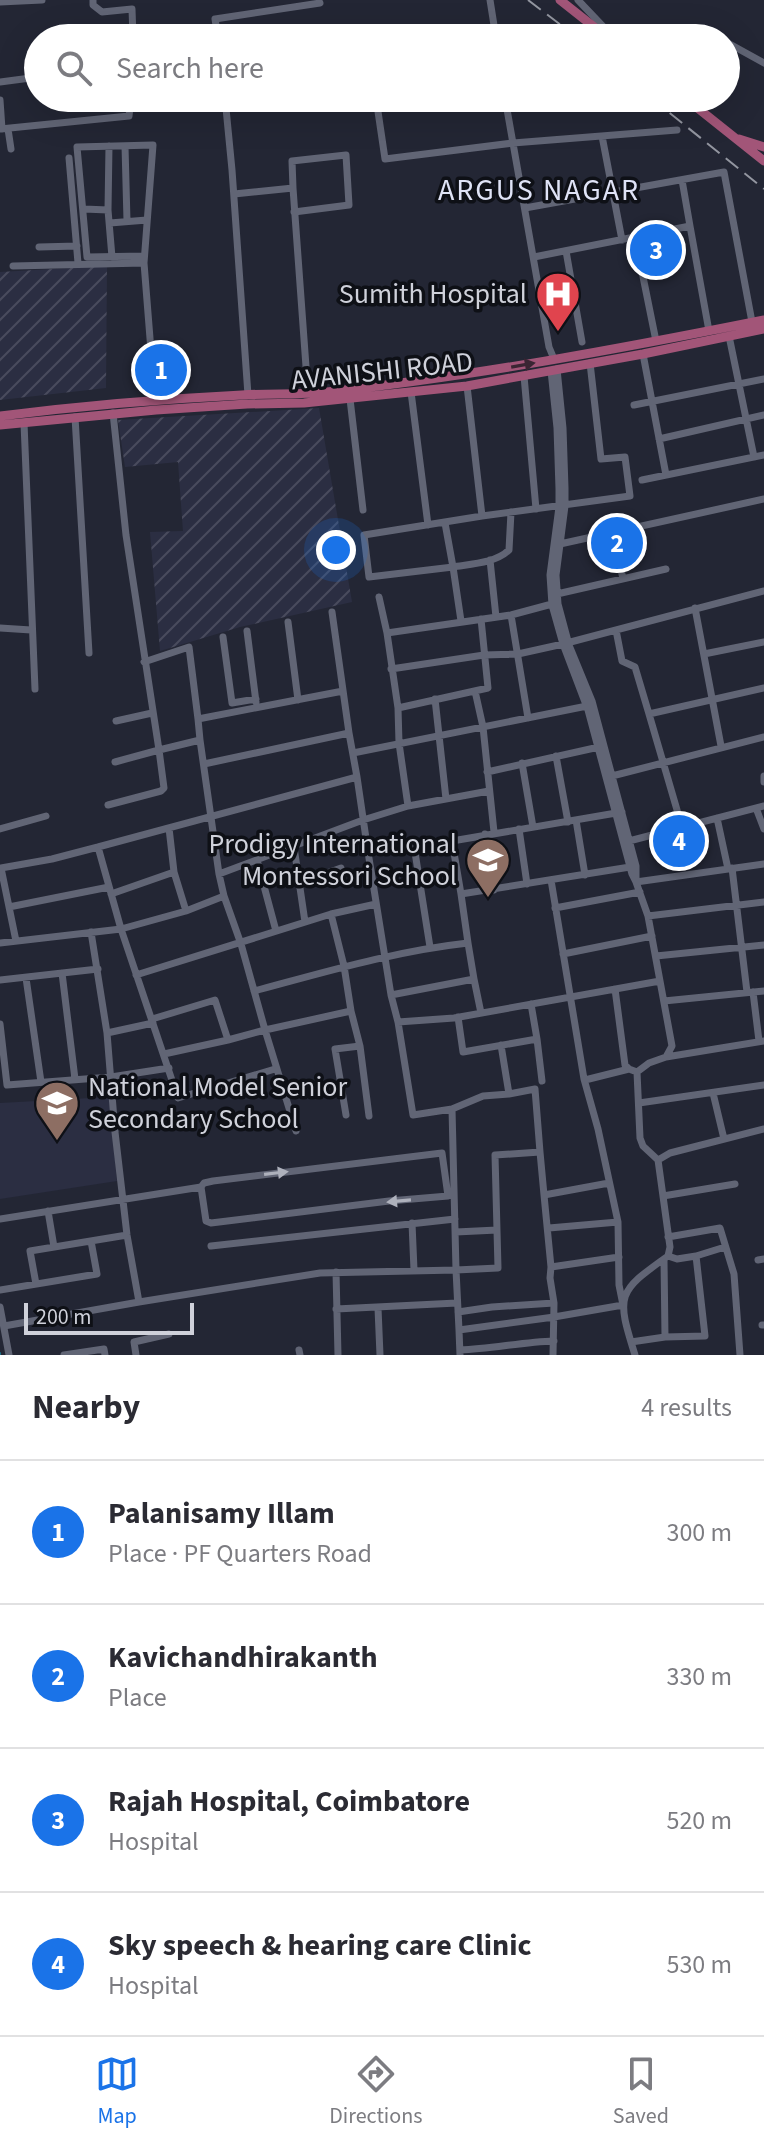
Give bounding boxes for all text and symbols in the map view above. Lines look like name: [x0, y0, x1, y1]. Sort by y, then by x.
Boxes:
search box: [24, 24, 740, 112]
icon: search: [52, 46, 96, 90]
text: Search here: [116, 47, 264, 90]
district label: ARGUS NAGAR: [438, 169, 640, 212]
pin: 3: [630, 220, 682, 280]
hospital icon: Sumith Hospital: [534, 270, 582, 333]
place label: Sumith Hospital: [339, 274, 527, 314]
pin: 1: [135, 340, 187, 400]
street label: AVANISHI ROAD: [289, 342, 475, 400]
one-way arrow: [511, 359, 536, 371]
pin: 2: [591, 513, 643, 573]
your location: [316, 530, 356, 570]
pin: 4: [653, 811, 705, 871]
place label: Prodigy International Montessori School: [208, 824, 457, 896]
school or university icon: Prodigy International Montessori School: [464, 836, 512, 899]
place label: National Model Senior Secondary School: [88, 1067, 347, 1139]
school or university icon: National Model Senior Secondary School: [33, 1079, 81, 1142]
one-way arrow: [264, 1166, 289, 1179]
one-way arrow: [386, 1194, 411, 1207]
scale bar: [24, 1299, 194, 1335]
text: 200 m: [36, 1301, 91, 1333]
text: Nearby: [32, 1383, 140, 1432]
text: 4 results: [641, 1389, 732, 1426]
text: Palanisamy Illam: [108, 1492, 335, 1535]
text: 1: [51, 1514, 65, 1551]
text: 300 m: [666, 1514, 732, 1551]
text: Place · PF Quarters Road: [108, 1535, 372, 1572]
text: Kavichandhirakanth: [108, 1636, 378, 1679]
text: 2: [51, 1658, 65, 1695]
text: 330 m: [666, 1658, 732, 1695]
text: Place: [108, 1679, 167, 1716]
text: Rajah Hospital, Coimbatore: [108, 1780, 470, 1823]
text: 3: [51, 1802, 65, 1839]
text: 520 m: [666, 1802, 732, 1839]
text: Hospital: [108, 1823, 199, 1860]
text: Sky speech & hearing care Clinic: [108, 1924, 532, 1967]
text: 4: [51, 1946, 65, 1983]
text: 530 m: [666, 1946, 732, 1983]
text: Hospital: [108, 1967, 199, 2004]
tab: Map: [95, 2052, 139, 2132]
tab: Directions: [329, 2052, 422, 2132]
tab: Saved: [613, 2052, 669, 2132]

